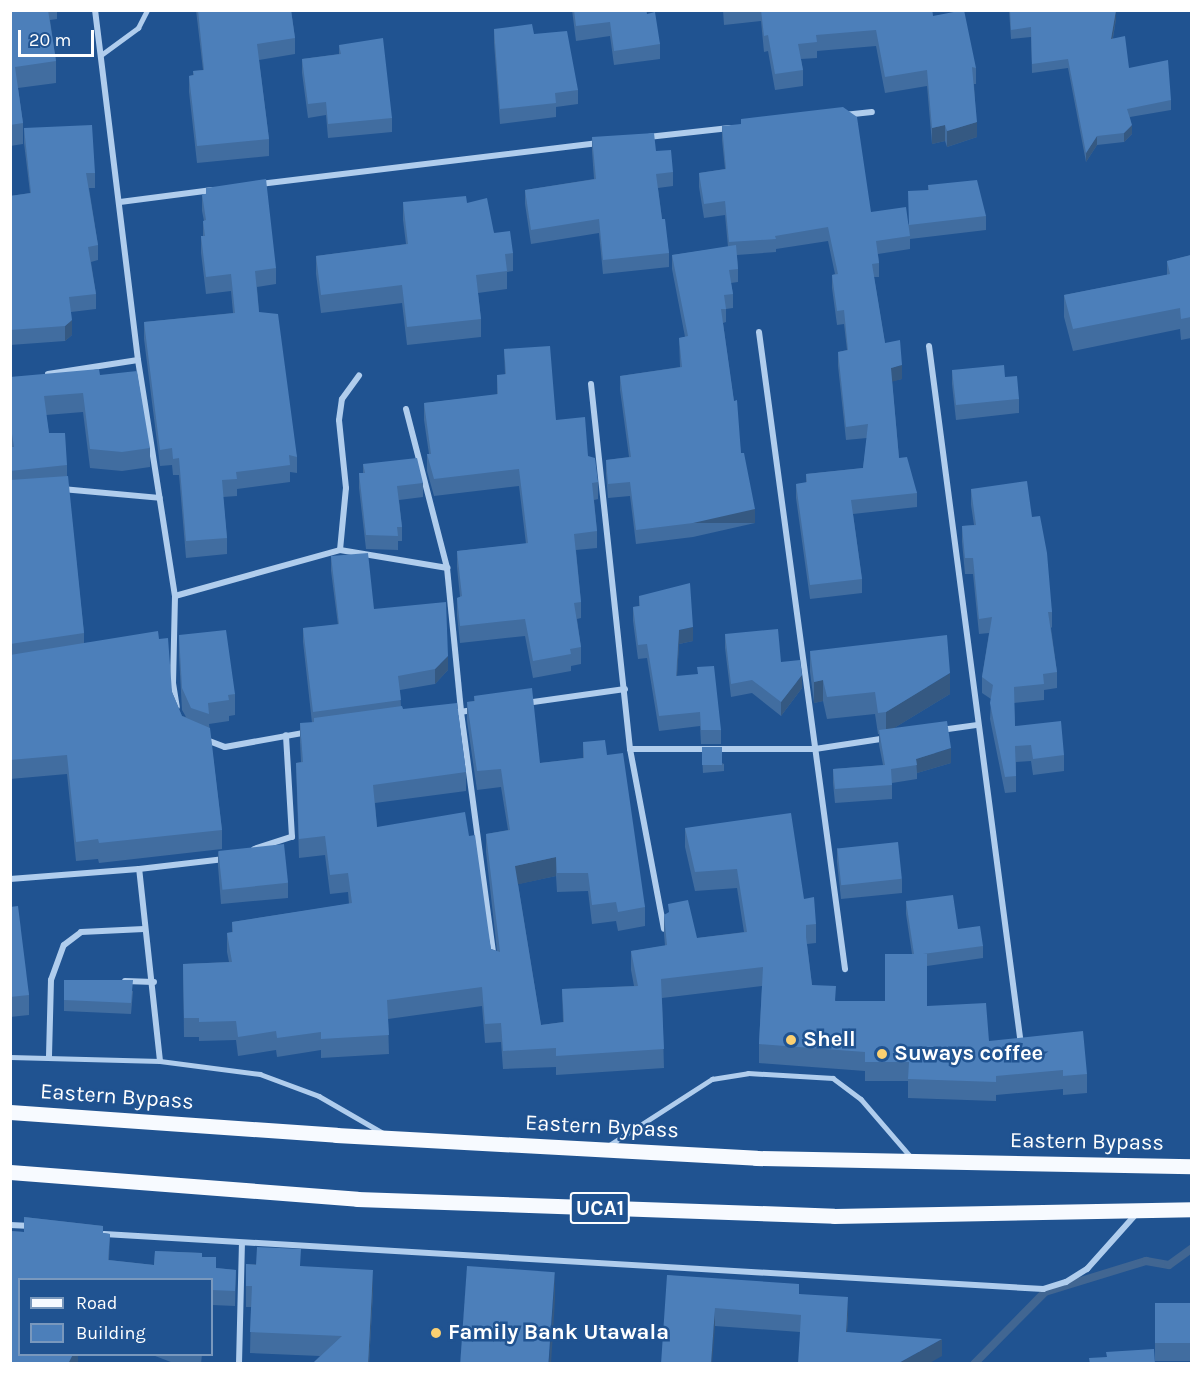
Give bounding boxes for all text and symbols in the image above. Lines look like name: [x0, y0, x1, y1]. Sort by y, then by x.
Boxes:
scale bar: [21, 18, 98, 56]
text: 20 m: [29, 29, 71, 51]
place label: Shell: [803, 1027, 856, 1053]
marker: Shell: [784, 1033, 798, 1047]
place label: Suways coffee: [894, 1041, 1043, 1067]
marker: Suways coffee: [875, 1047, 889, 1061]
street label: Eastern Bypass: [39, 1078, 195, 1116]
street label: Eastern Bypass: [524, 1110, 680, 1144]
street label: Eastern Bypass: [1010, 1127, 1164, 1157]
road number: UCA1: [568, 1190, 632, 1226]
legend: [18, 1278, 213, 1356]
text: Road: [76, 1292, 117, 1314]
place label: Family Bank Utawala: [448, 1320, 669, 1346]
text: Building: [76, 1322, 146, 1344]
marker: Family Bank Utawala: [429, 1326, 443, 1340]

